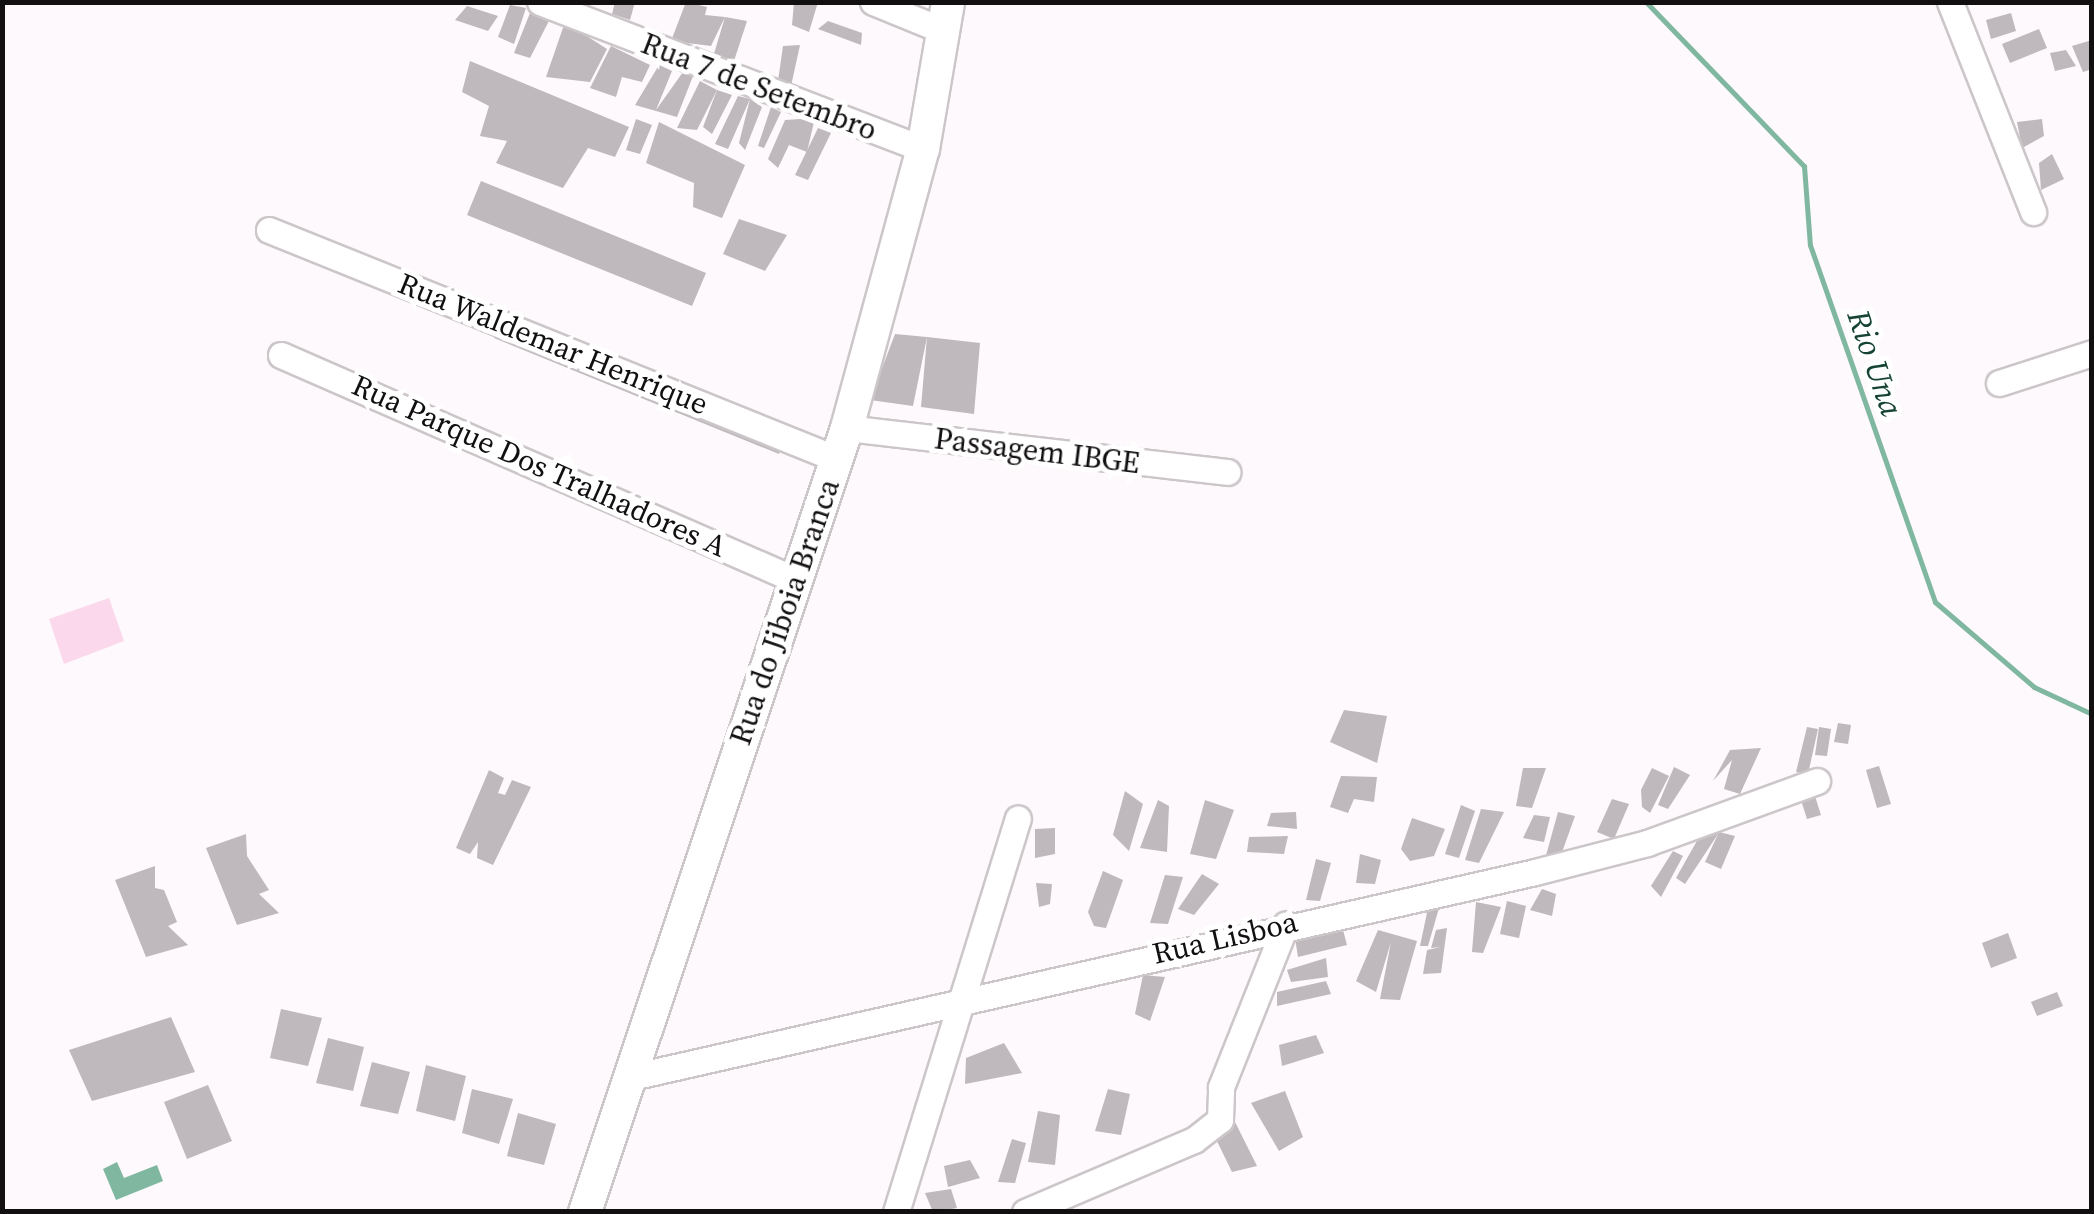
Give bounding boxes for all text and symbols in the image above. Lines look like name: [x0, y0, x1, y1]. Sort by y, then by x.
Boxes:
street label: Rua 7 de Setembro: [636, 26, 882, 148]
street label: Rua Waldemar Henrique: [393, 265, 713, 423]
water label: Rio Una: [1839, 305, 1911, 421]
street label: Rua Parque Dos Tralhadores A: [346, 367, 732, 565]
street label: Passagem IBGE: [932, 421, 1142, 481]
street label: Rua do Jiboia Branca: [723, 474, 847, 750]
street label: Rua Lisboa: [1149, 904, 1301, 972]

